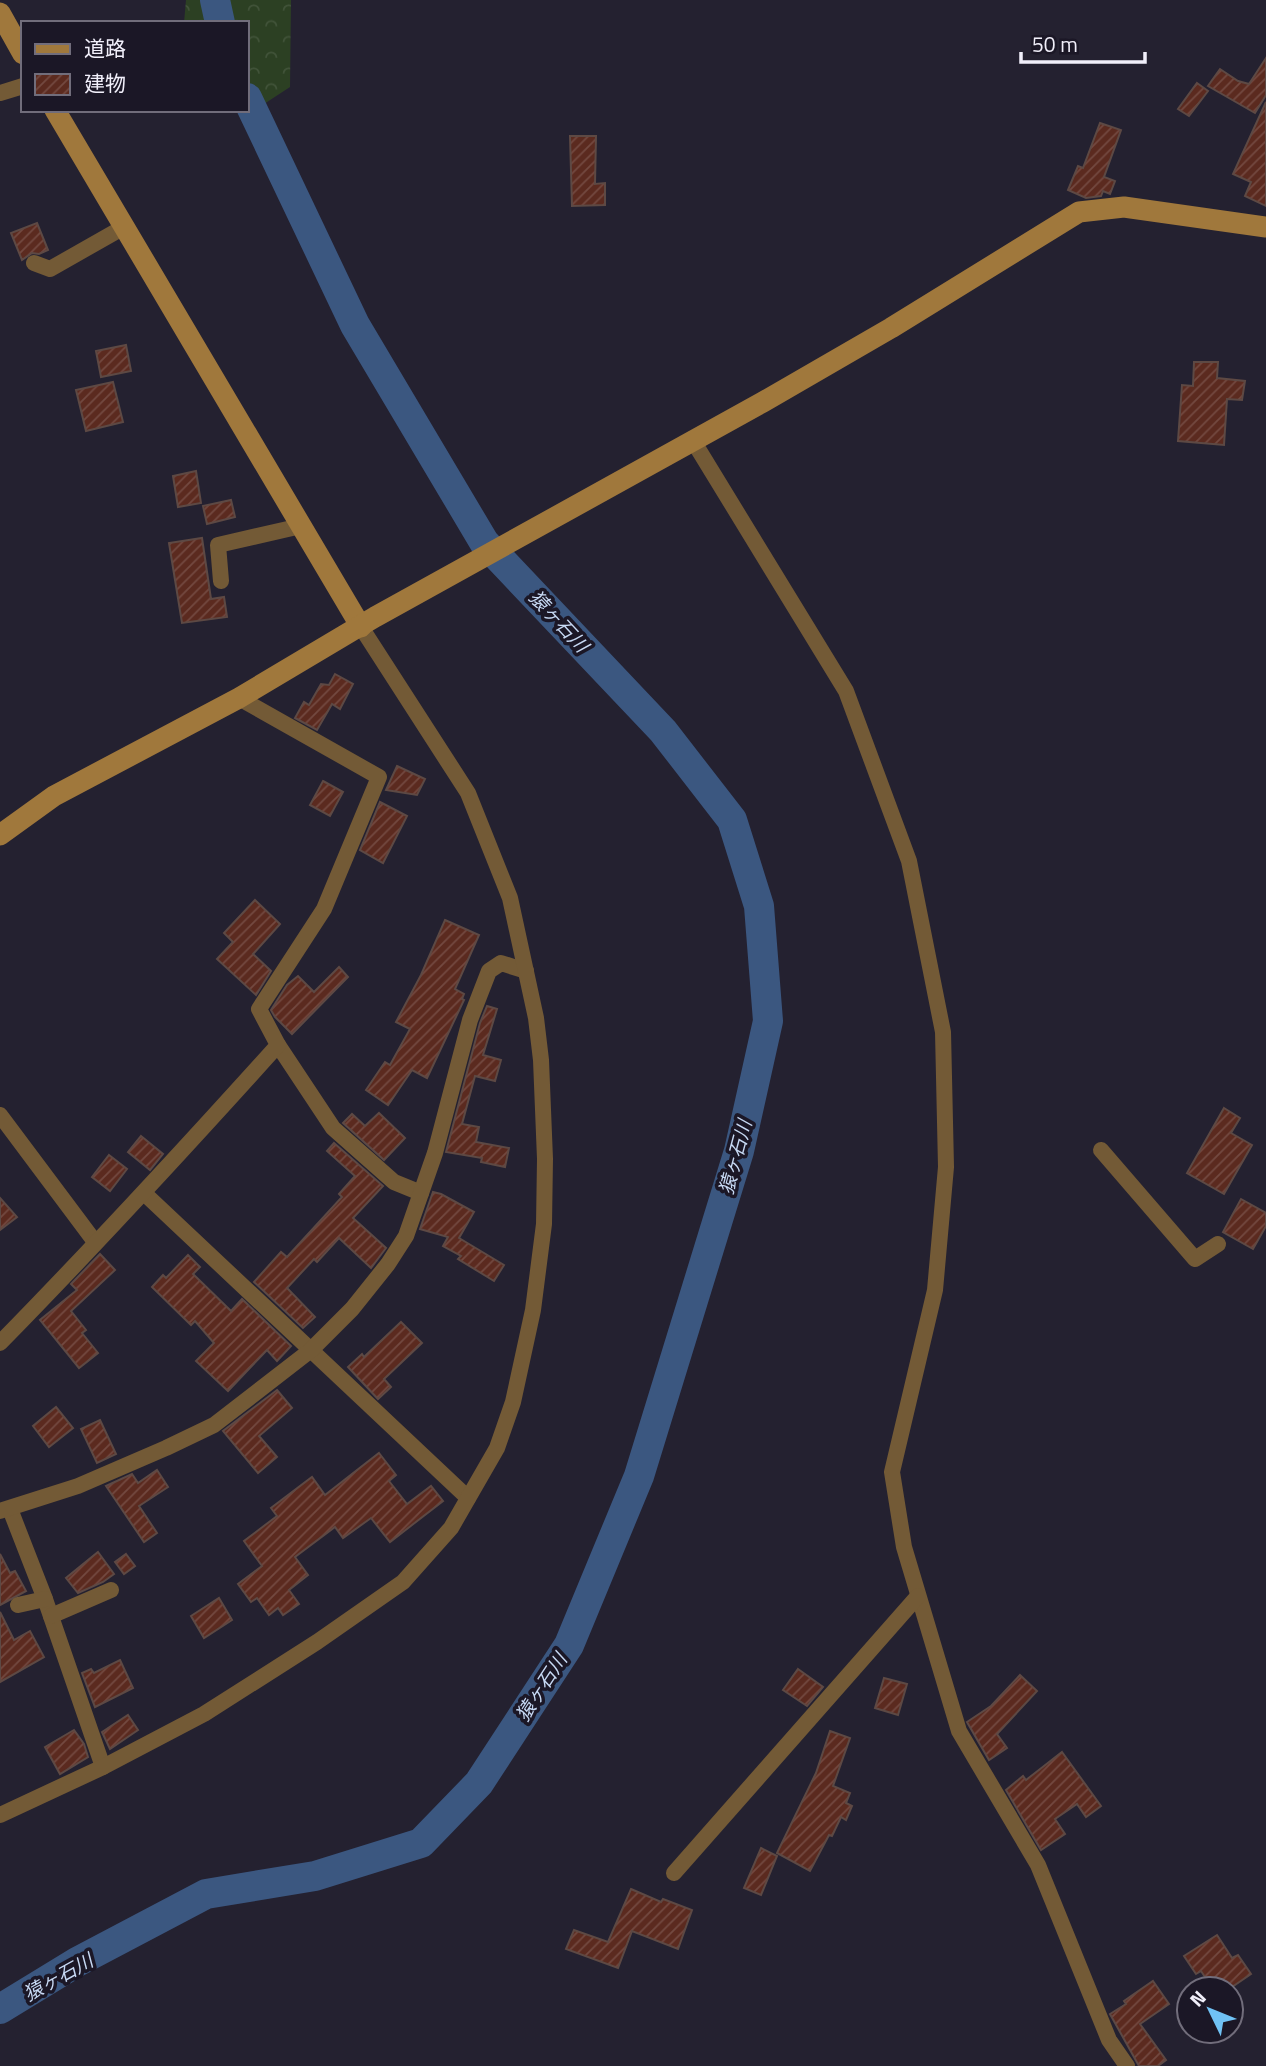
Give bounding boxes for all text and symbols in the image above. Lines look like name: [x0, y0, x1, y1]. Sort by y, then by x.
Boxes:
legend: [21, 21, 248, 112]
scale bar: [1021, 21, 1145, 65]
text: 50 m: [1032, 28, 1078, 60]
text: 道路: [84, 32, 126, 64]
text: 建物: [84, 67, 126, 99]
water label: 猿ヶ石川: [523, 583, 597, 660]
water label: 猿ヶ石川: [711, 1114, 759, 1197]
water label: 猿ヶ石川: [508, 1645, 575, 1727]
water label: 猿ヶ石川: [17, 1944, 100, 2008]
north arrow: [1175, 1975, 1245, 2045]
text: N: [1182, 1983, 1212, 2013]

